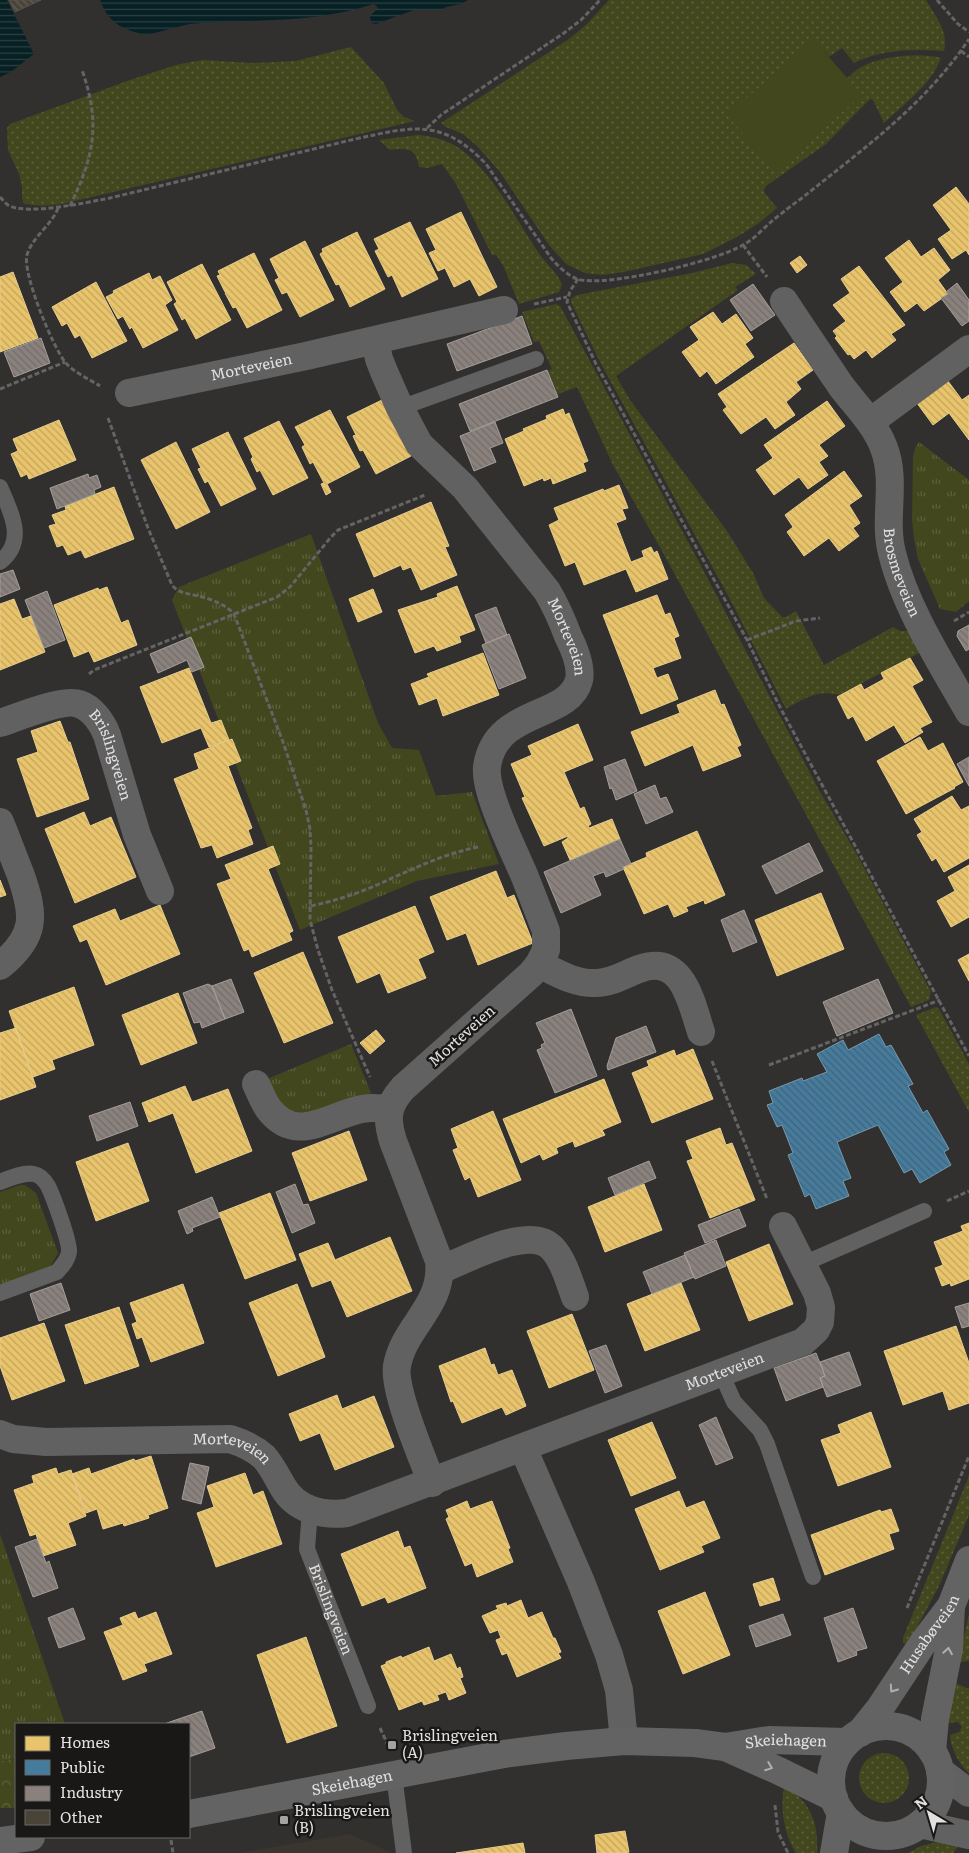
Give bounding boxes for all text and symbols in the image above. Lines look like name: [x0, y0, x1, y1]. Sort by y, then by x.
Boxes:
street label: Morteveien: [208, 346, 294, 386]
street label: Brosmeveien: [879, 527, 927, 620]
street label: Morteveien: [543, 593, 593, 677]
street label: Brislingveien: [84, 703, 139, 803]
street label: Morteveien: [423, 999, 500, 1071]
street label: Morteveien: [681, 1345, 767, 1395]
street label: Morteveien: [192, 1426, 278, 1469]
street label: Brislingveien: [304, 1560, 360, 1658]
street label: Husabøveien: [893, 1591, 964, 1678]
one-way arrow: [942, 1646, 952, 1655]
one-way arrow: [890, 1683, 899, 1692]
legend: [15, 1723, 190, 1838]
place label: Brislingveien (A): [402, 1723, 498, 1763]
street label: Skeiehagen: [743, 1727, 827, 1754]
text: Homes: [60, 1730, 110, 1753]
marker: Brislingveien (A): [386, 1739, 398, 1751]
text: Public: [60, 1755, 105, 1778]
one-way arrow: [764, 1761, 773, 1771]
street label: Skeiehagen: [309, 1762, 394, 1800]
text: Industry: [60, 1780, 123, 1803]
north arrow: [904, 1788, 954, 1838]
text: N: [910, 1790, 931, 1813]
place label: Brislingveien (B): [294, 1798, 390, 1838]
text: Other: [60, 1805, 102, 1828]
marker: Brislingveien (B): [278, 1814, 290, 1826]

